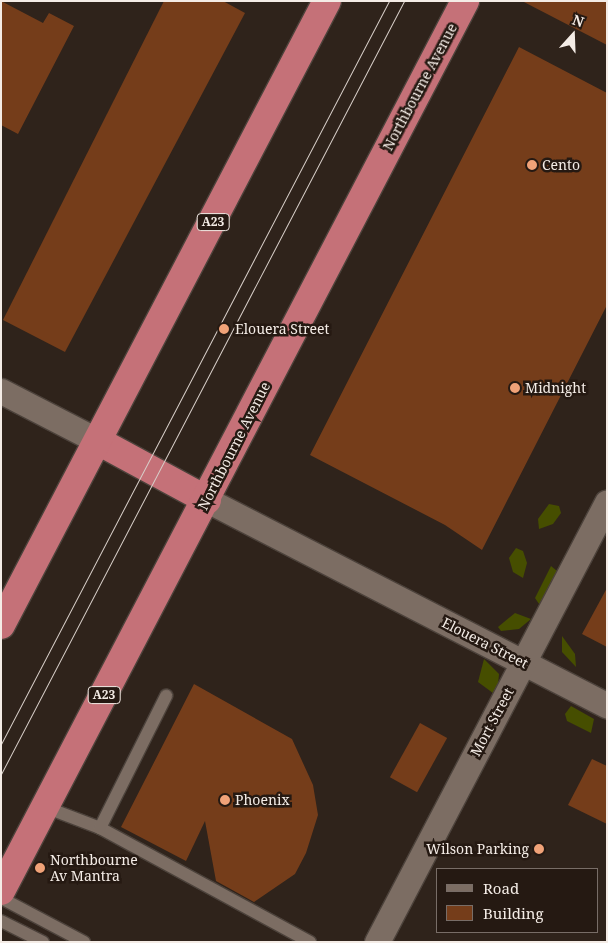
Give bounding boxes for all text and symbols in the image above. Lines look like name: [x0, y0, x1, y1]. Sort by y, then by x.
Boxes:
north arrow: [548, 10, 598, 60]
text: N: [570, 10, 587, 31]
street label: Northbourne Avenue: [379, 21, 461, 153]
place label: Cento: [542, 157, 580, 173]
marker: Cento: [526, 159, 538, 171]
road number: A23: [196, 212, 230, 232]
place label: Elouera Street: [235, 321, 329, 337]
marker: Elouera Street: [217, 322, 231, 336]
street label: Northbourne Avenue: [194, 379, 274, 513]
place label: Midnight: [525, 380, 586, 396]
marker: Midnight: [509, 382, 521, 394]
street label: Elouera Street: [439, 614, 531, 672]
street label: Mort Street: [467, 685, 517, 759]
road number: A23: [86, 686, 122, 704]
place label: Phoenix: [235, 792, 290, 808]
marker: Phoenix: [219, 794, 231, 806]
place label: Wilson Parking: [426, 841, 529, 857]
marker: Wilson Parking: [533, 843, 545, 855]
place label: Northbourne Av Mantra: [50, 852, 138, 884]
marker: Northbourne Av Mantra: [34, 862, 46, 874]
legend: [436, 868, 598, 933]
text: Road: [483, 878, 519, 898]
text: Building: [483, 903, 544, 923]

